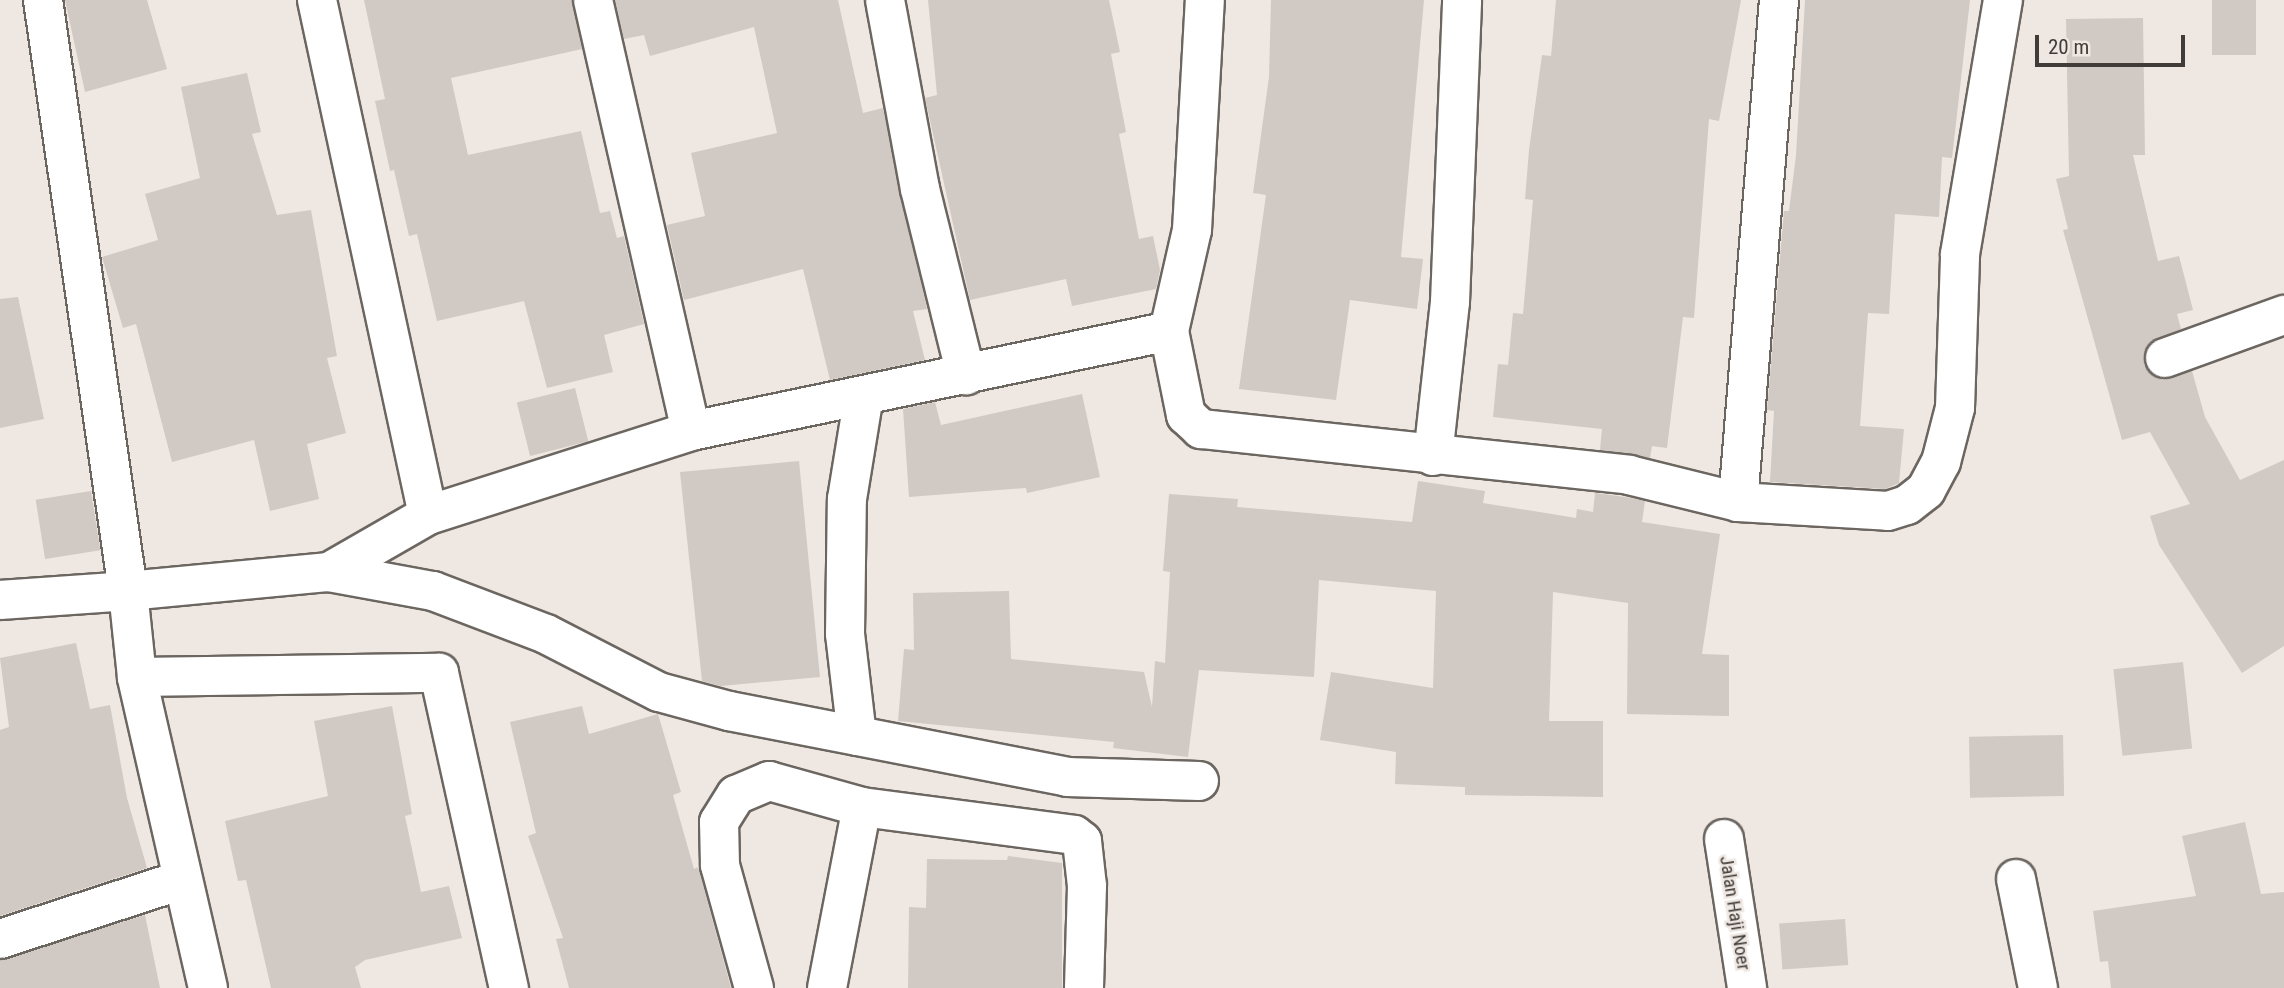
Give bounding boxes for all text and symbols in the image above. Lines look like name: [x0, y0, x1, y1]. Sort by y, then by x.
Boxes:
scale bar: [2039, 21, 2190, 65]
text: 20 m: [2048, 35, 2089, 59]
street label: Jalan Haji Noer: [1715, 854, 1755, 972]

